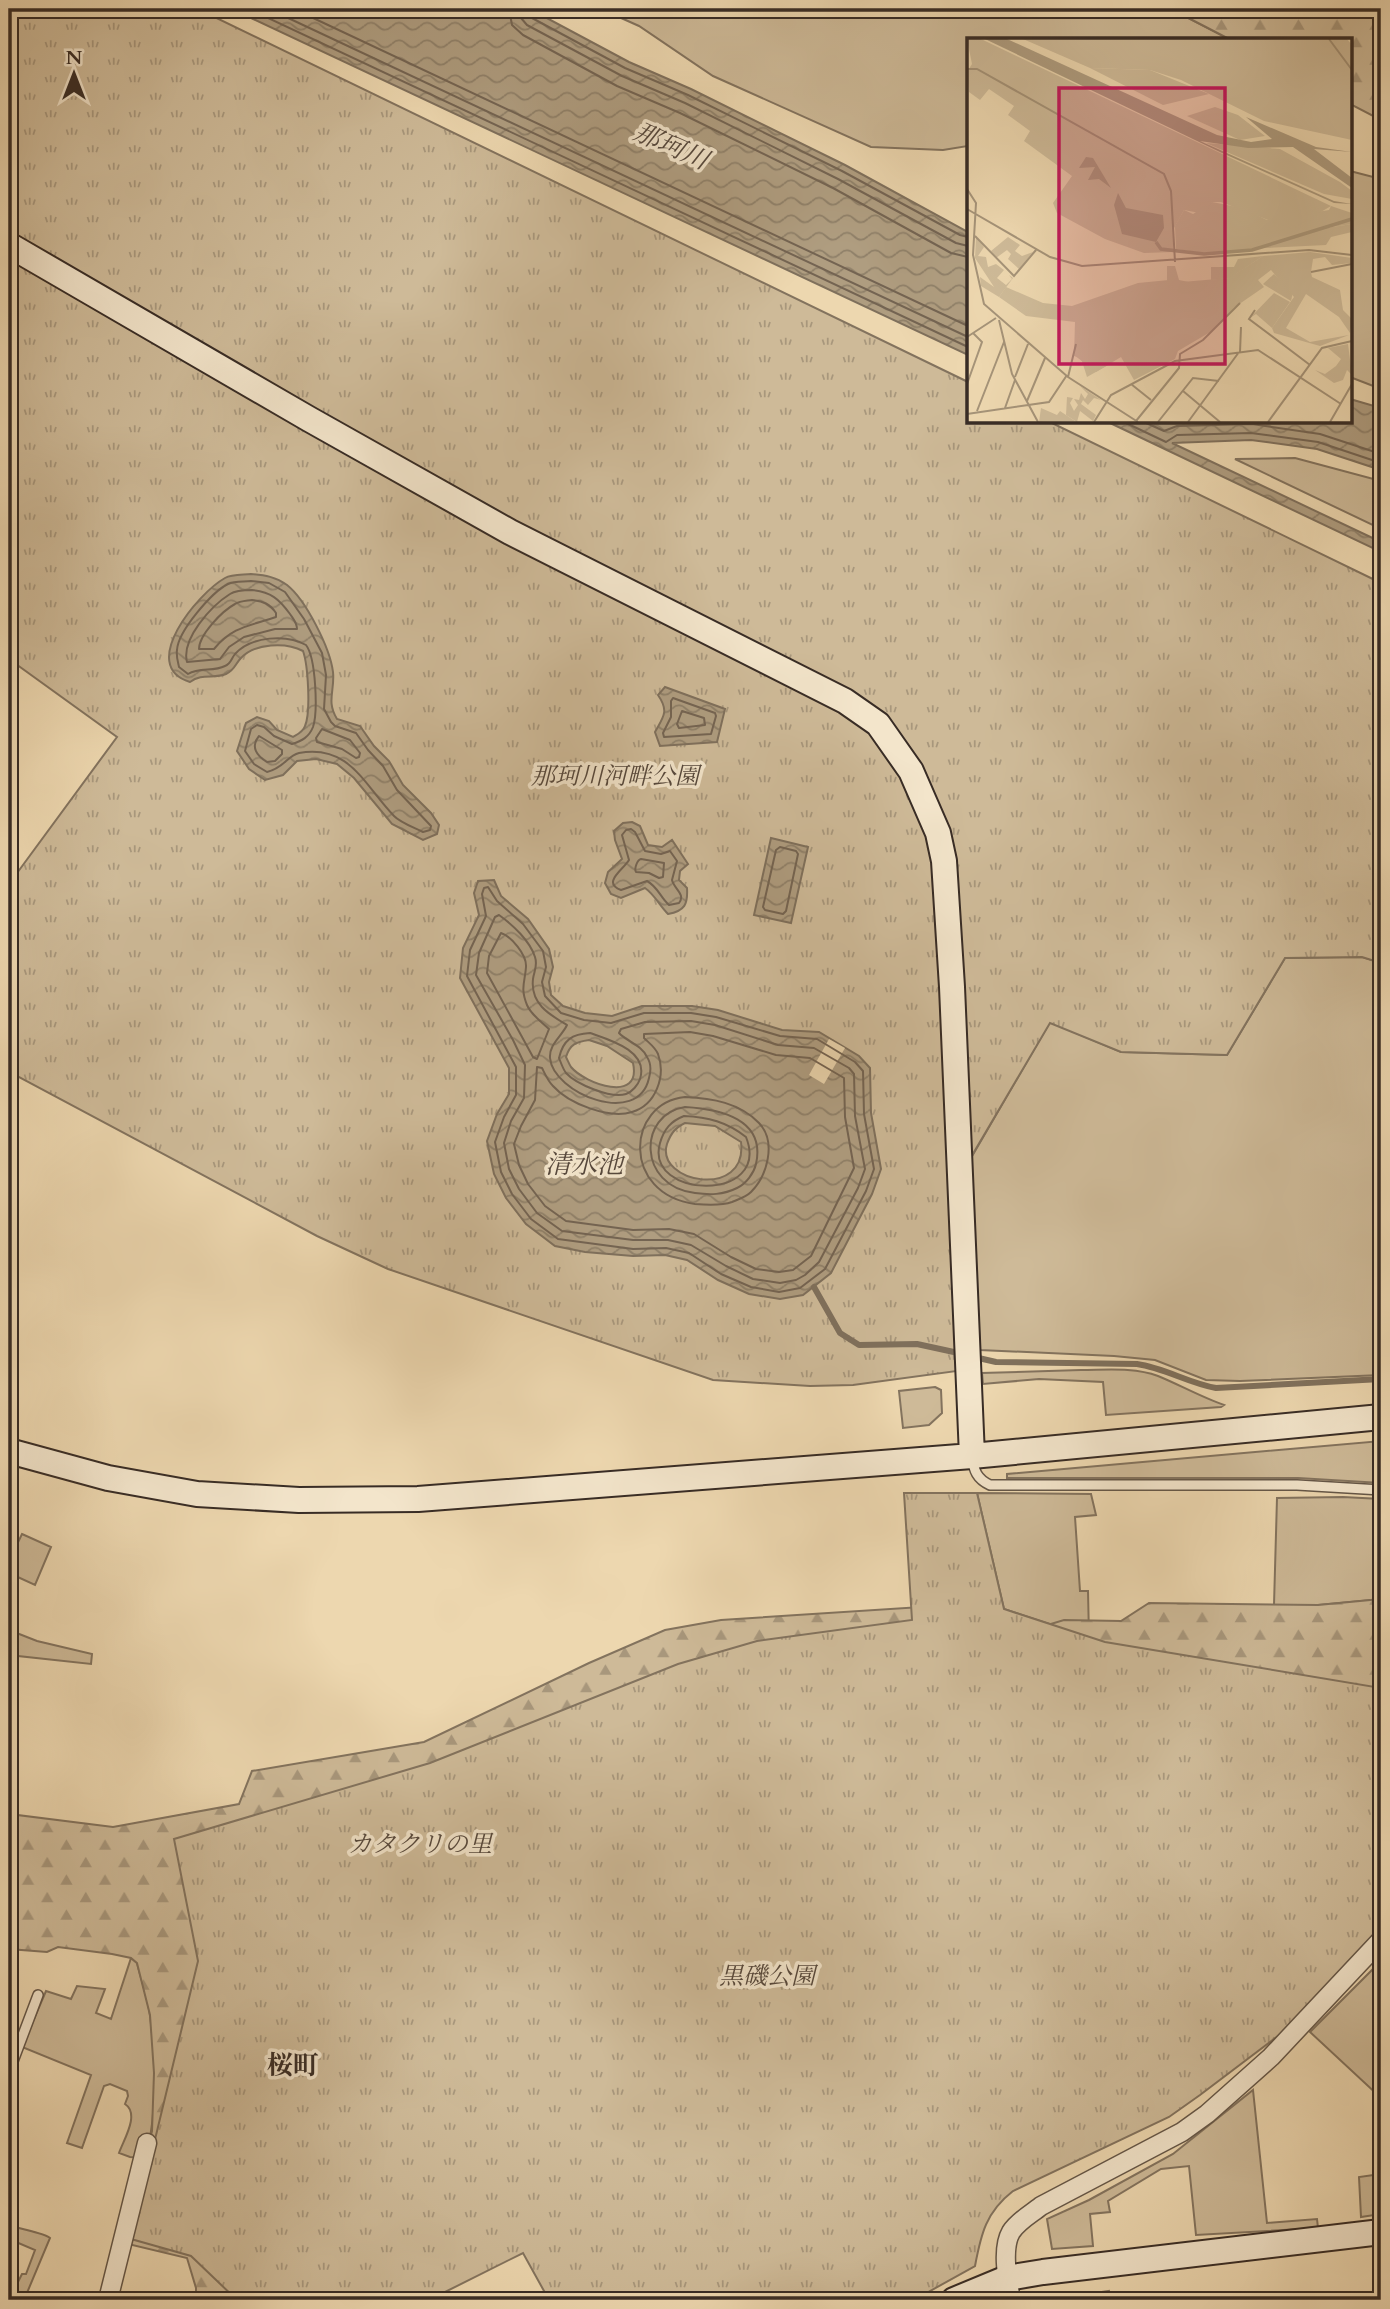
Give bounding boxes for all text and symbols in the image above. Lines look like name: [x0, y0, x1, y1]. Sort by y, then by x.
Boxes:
north arrow: [38, 38, 108, 108]
inset map: [967, 38, 1352, 424]
text: N: [66, 45, 83, 71]
water label: 那珂川: [628, 114, 716, 179]
park label: 那珂川河畔公園: [531, 760, 703, 793]
water label: 清水池: [545, 1147, 626, 1182]
park label: カタクリの里: [348, 1828, 494, 1861]
park label: 黒磯公園: [719, 1960, 819, 1993]
district label: 桜町: [267, 2048, 319, 2083]

